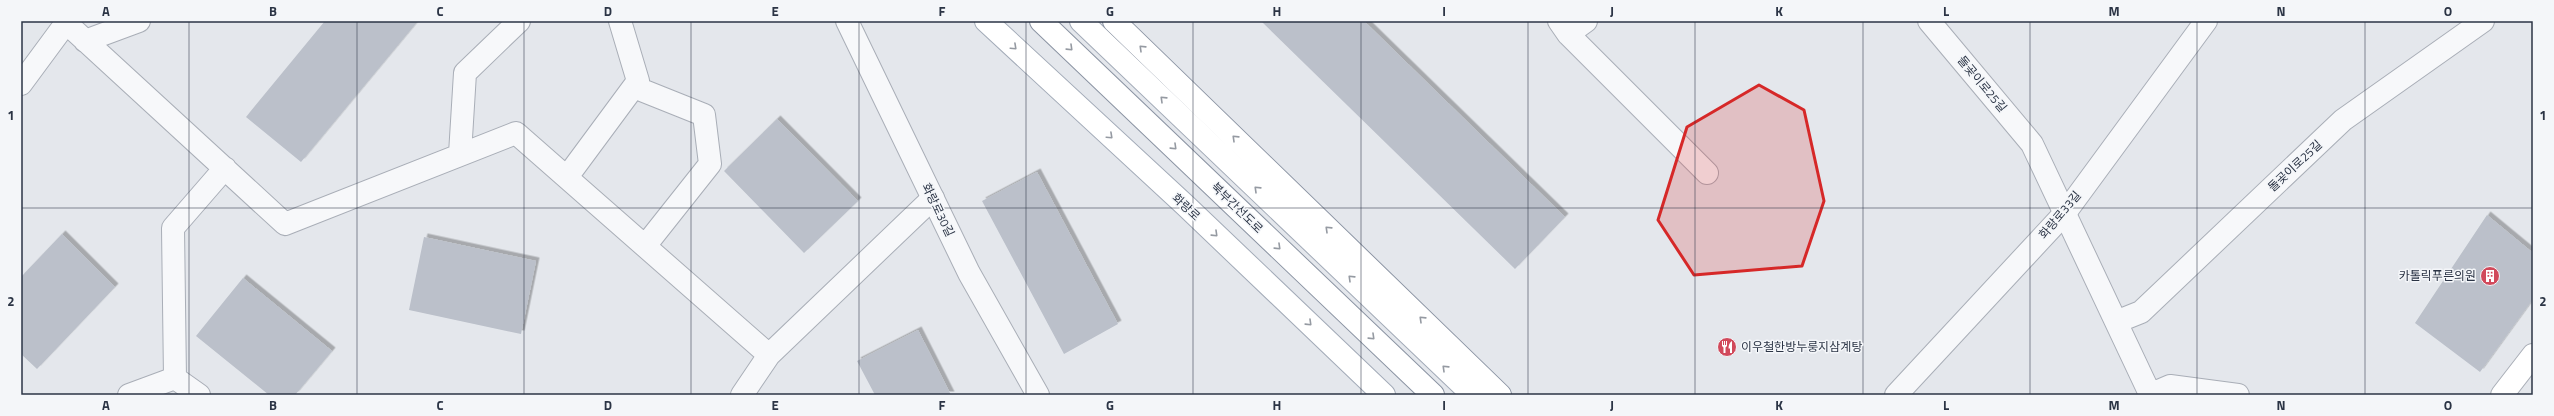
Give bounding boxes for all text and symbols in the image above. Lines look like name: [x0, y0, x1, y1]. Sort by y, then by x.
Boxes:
text: A: [102, 1, 110, 21]
text: B: [269, 1, 277, 21]
text: C: [436, 1, 444, 21]
text: D: [604, 1, 612, 21]
text: E: [771, 1, 779, 21]
text: F: [939, 1, 946, 21]
text: G: [1106, 1, 1114, 21]
text: H: [1273, 1, 1281, 21]
text: I: [1442, 1, 1446, 21]
text: J: [1610, 1, 1614, 21]
text: K: [1775, 1, 1783, 21]
text: L: [1943, 1, 1949, 21]
text: M: [2108, 1, 2120, 21]
text: N: [2276, 1, 2286, 21]
text: O: [2444, 1, 2452, 21]
one-way arrow: [1010, 43, 1017, 50]
one-way arrow: [1065, 43, 1073, 51]
one-way arrow: [1139, 45, 1147, 53]
street label: 돌곶이로25길: [1953, 51, 2012, 116]
one-way arrow: [1160, 97, 1167, 104]
text: 1: [7, 105, 15, 125]
text: 1: [2539, 105, 2547, 125]
one-way arrow: [1105, 131, 1113, 138]
street label: 돌곶이로25길: [2263, 135, 2326, 196]
one-way arrow: [1232, 136, 1240, 143]
one-way arrow: [1169, 143, 1177, 150]
street label: 북부간선도로: [1207, 178, 1268, 237]
street label: 화랑로30길: [917, 180, 960, 240]
one-way arrow: [1254, 186, 1262, 194]
street label: 화랑로33길: [2034, 187, 2085, 243]
street label: 화랑로: [1168, 188, 1205, 225]
one-way arrow: [1325, 226, 1333, 234]
one-way arrow: [1210, 229, 1218, 237]
one-way arrow: [1273, 242, 1281, 250]
building icon: 카톨릭푸른의원: [2479, 265, 2501, 287]
place label: 카톨릭푸른의원: [2399, 266, 2476, 285]
one-way arrow: [1348, 276, 1356, 283]
text: 2: [7, 291, 15, 311]
text: 2: [2539, 291, 2547, 311]
one-way arrow: [1419, 316, 1427, 324]
one-way arrow: [1304, 319, 1312, 326]
one-way arrow: [1367, 332, 1375, 339]
restaurant icon: 이우철한방누룽지삼계탕: [1716, 336, 1738, 358]
place label: 이우철한방누룽지삼계탕: [1741, 337, 1862, 356]
one-way arrow: [1442, 365, 1450, 373]
text: A: [102, 395, 110, 415]
text: B: [269, 395, 277, 415]
text: C: [436, 395, 444, 415]
text: D: [604, 395, 612, 415]
text: E: [771, 395, 779, 415]
text: F: [939, 395, 946, 415]
text: G: [1106, 395, 1114, 415]
text: H: [1273, 395, 1281, 415]
text: I: [1442, 395, 1446, 415]
text: J: [1610, 395, 1614, 415]
text: K: [1775, 395, 1783, 415]
text: L: [1943, 395, 1949, 415]
text: M: [2108, 395, 2120, 415]
text: N: [2276, 395, 2286, 415]
text: O: [2444, 395, 2452, 415]

